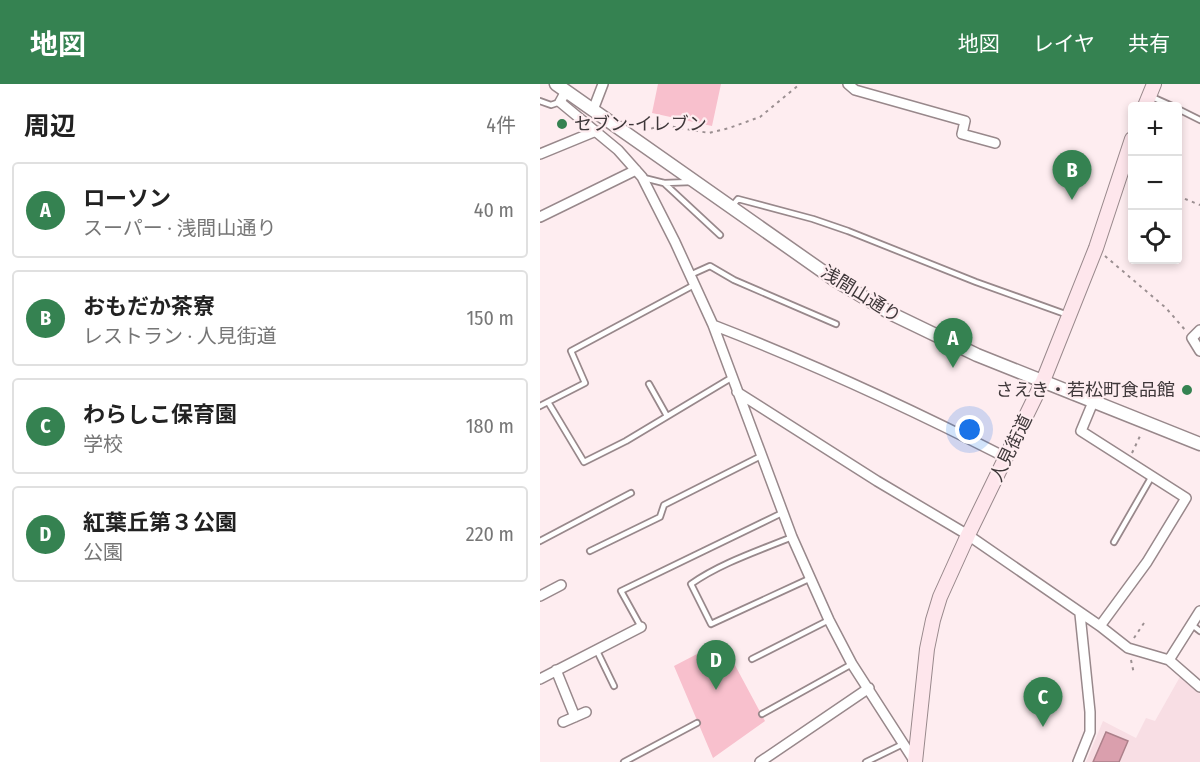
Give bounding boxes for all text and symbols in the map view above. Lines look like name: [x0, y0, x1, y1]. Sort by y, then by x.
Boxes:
text: 地図: [30, 28, 86, 61]
text: 地図: [958, 31, 1000, 57]
text: レイヤ: [1033, 31, 1095, 57]
text: 共有: [1128, 31, 1170, 57]
map controls: [1128, 102, 1182, 264]
button: +: [1128, 102, 1182, 156]
text: 周辺: [24, 111, 76, 142]
text: 4件: [486, 113, 516, 137]
place label: セブン-イレブン: [574, 113, 707, 135]
marker: セブン-イレブン: [555, 117, 569, 131]
pin: B: [1052, 150, 1092, 200]
button: −: [1128, 156, 1182, 210]
text: ローソン: [83, 185, 171, 212]
text: A: [40, 198, 51, 222]
text: 40 m: [474, 198, 514, 222]
button: locate: [1128, 210, 1182, 264]
text: スーパー · 浅間山通り: [83, 216, 276, 240]
street label: 浅間山通り: [817, 261, 905, 327]
text: おもだか茶寮: [83, 293, 215, 320]
text: B: [40, 306, 51, 330]
text: 150 m: [467, 306, 514, 330]
pin: A: [934, 318, 972, 368]
text: レストラン · 人見街道: [83, 324, 277, 348]
place label: さえき・若松町食品館: [996, 379, 1175, 401]
marker: さえき・若松町食品館: [1180, 383, 1194, 397]
text: わらしこ保育園: [83, 401, 237, 428]
street label: 人見街道: [985, 411, 1037, 485]
text: C: [40, 414, 51, 438]
text: 180 m: [466, 414, 514, 438]
your location: [955, 415, 984, 444]
text: 学校: [83, 432, 123, 456]
text: 紅葉丘第３公園: [83, 509, 237, 536]
text: D: [40, 522, 51, 546]
text: 220 m: [466, 522, 514, 546]
text: 公園: [83, 540, 123, 564]
pin: D: [696, 640, 735, 690]
pin: C: [1024, 678, 1062, 727]

